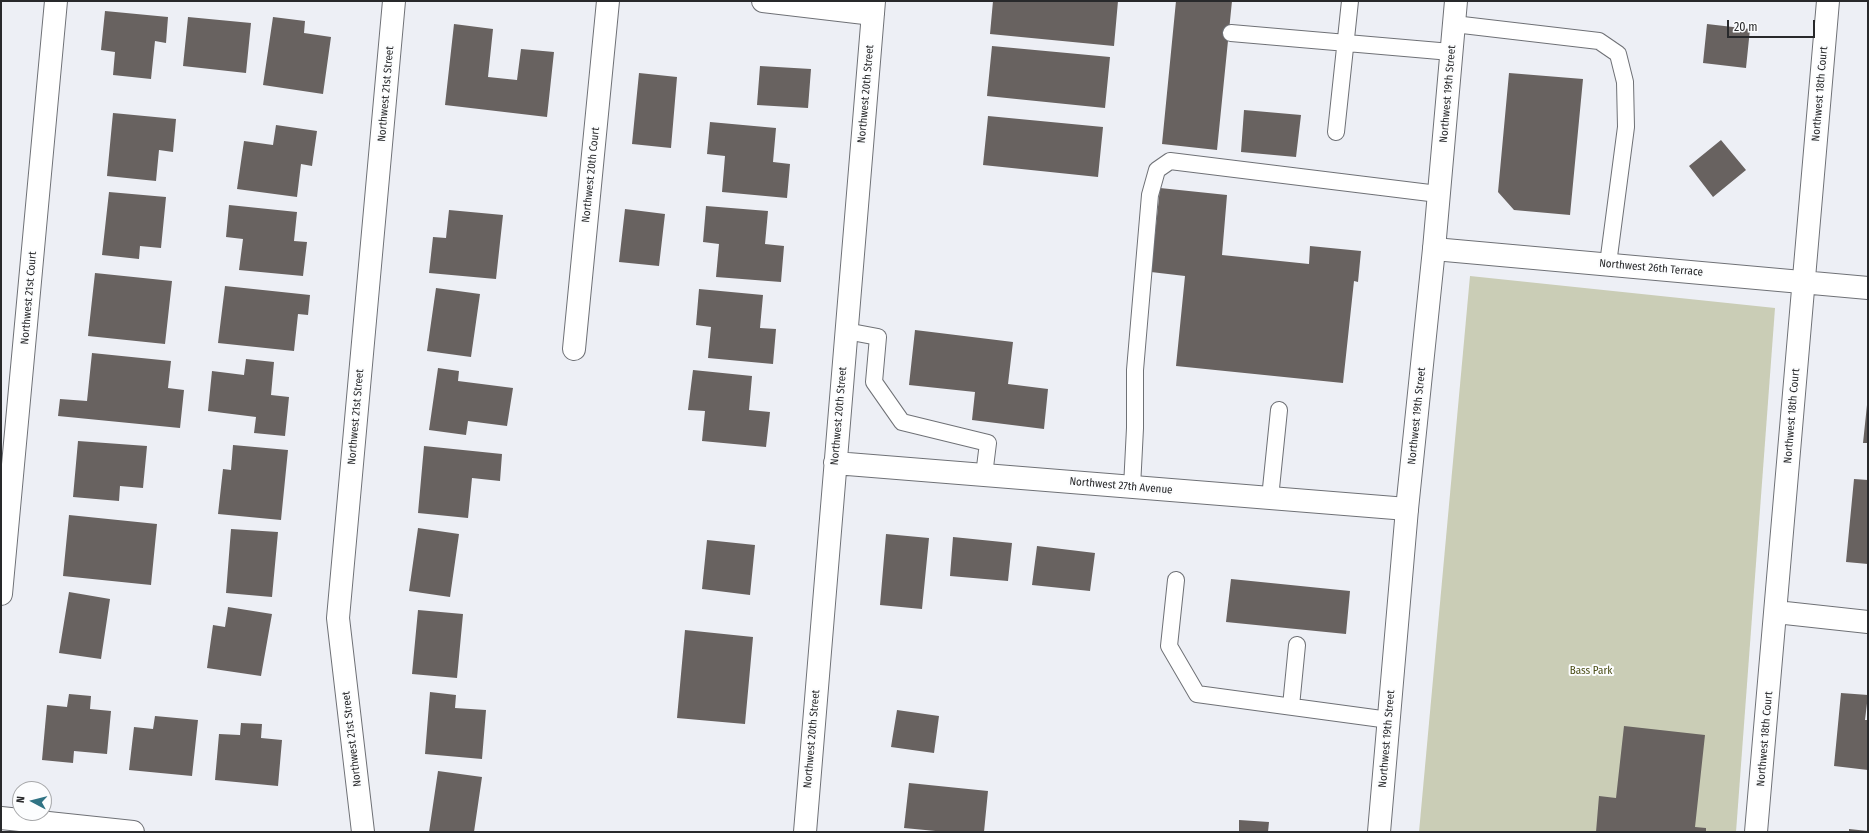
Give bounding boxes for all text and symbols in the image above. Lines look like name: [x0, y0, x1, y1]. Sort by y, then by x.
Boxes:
scale bar: [1729, 12, 1817, 38]
text: 20 m: [1734, 20, 1758, 34]
street label: Northwest 20th Street: [855, 44, 877, 144]
street label: Northwest 19th Street: [1437, 45, 1459, 143]
street label: Northwest 21st Street: [375, 46, 397, 142]
street label: Northwest 18th Court: [1809, 46, 1831, 142]
street label: Northwest 20th Court: [579, 127, 603, 223]
street label: Northwest 21st Court: [18, 251, 40, 345]
street label: Northwest 26th Terrace: [1599, 257, 1703, 279]
street label: Northwest 20th Street: [828, 366, 850, 466]
street label: Northwest 19th Street: [1405, 367, 1429, 465]
street label: Northwest 18th Court: [1781, 368, 1803, 464]
street label: Northwest 21st Street: [345, 369, 367, 465]
street label: Northwest 27th Avenue: [1069, 475, 1173, 497]
park label: Bass Park: [1570, 664, 1612, 678]
street label: Northwest 20th Street: [801, 689, 823, 789]
street label: Northwest 19th Street: [1376, 690, 1398, 788]
street label: Northwest 21st Street: [340, 691, 364, 787]
street label: Northwest 18th Court: [1754, 691, 1776, 787]
north arrow: [12, 781, 52, 821]
text: N: [14, 796, 27, 804]

